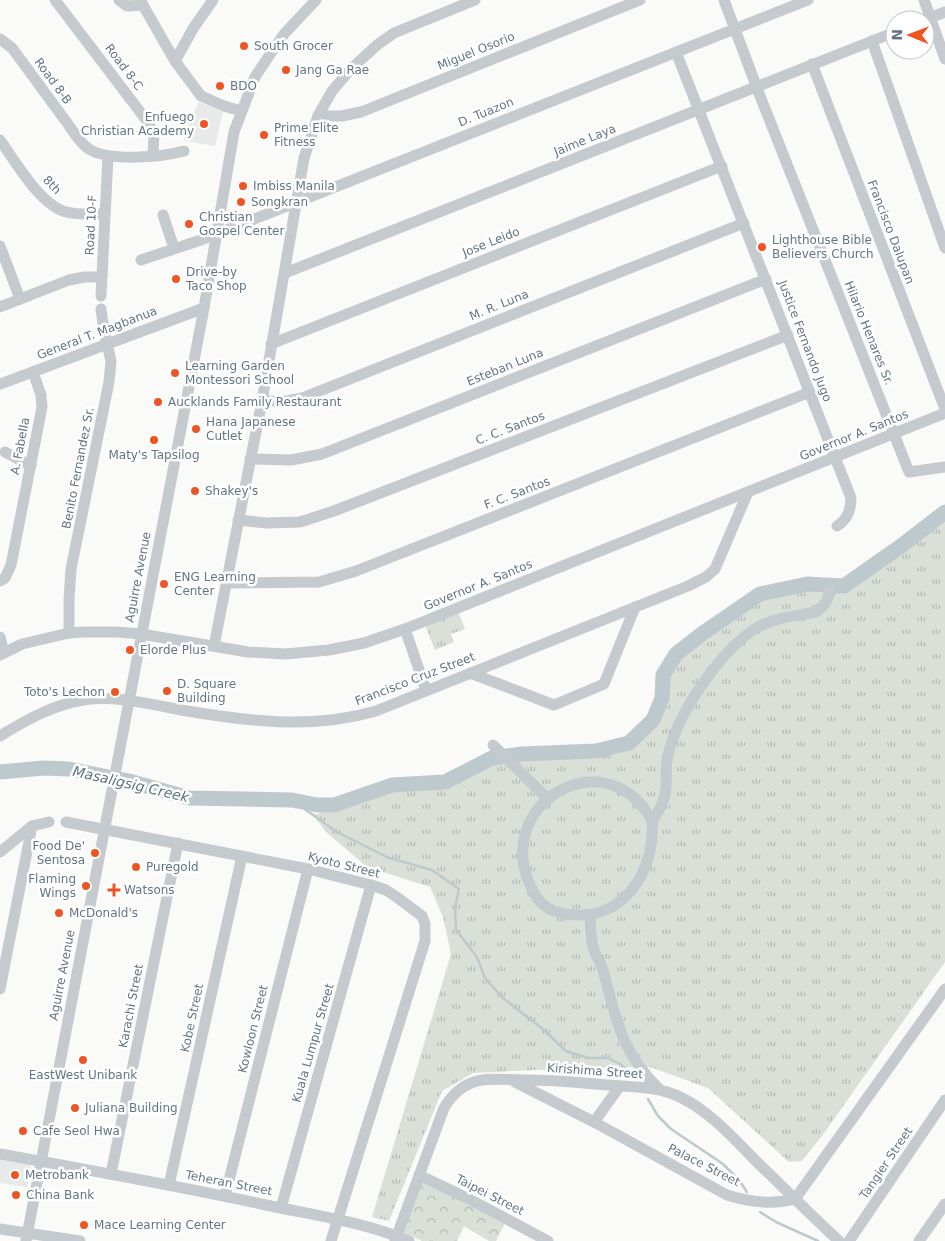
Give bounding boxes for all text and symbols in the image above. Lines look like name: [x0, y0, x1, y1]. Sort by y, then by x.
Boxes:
north arrow: [885, 10, 935, 60]
street label: Miguel Osorio: [435, 29, 517, 73]
text: N: [889, 29, 905, 41]
place label: South Grocer: [254, 39, 333, 53]
marker: South Grocer: [238, 40, 250, 52]
street label: Road 8-C: [102, 41, 146, 93]
street label: Road 8-B: [32, 55, 74, 107]
place label: Jang Ga Rae: [295, 63, 369, 77]
marker: Jang Ga Rae: [280, 64, 292, 76]
place label: BDO: [230, 79, 257, 93]
marker: BDO: [214, 80, 226, 92]
street label: D. Tuazon: [456, 95, 516, 129]
place label: Enfuego Christian Academy: [81, 110, 194, 138]
marker: Enfuego Christian Academy: [198, 118, 210, 130]
place label: Prime Elite Fitness: [274, 121, 339, 149]
street label: Jaime Laya: [551, 121, 618, 159]
marker: Prime Elite Fitness: [258, 129, 270, 141]
street label: 8th: [40, 173, 64, 197]
street label: Francisco Dalupan: [865, 178, 917, 286]
place label: Imbiss Manila: [253, 179, 335, 193]
marker: Imbiss Manila: [237, 180, 249, 192]
street label: Road 10-F: [82, 194, 100, 256]
place label: Songkran: [251, 195, 308, 209]
marker: Songkran: [235, 196, 247, 208]
place label: Christian Gospel Center: [199, 210, 284, 238]
marker: Christian Gospel Center: [183, 218, 195, 230]
street label: Jose Leido: [459, 224, 522, 260]
place label: Lighthouse Bible Believers Church: [772, 233, 874, 261]
marker: Lighthouse Bible Believers Church: [756, 241, 768, 253]
place label: Drive-by Taco Shop: [185, 265, 247, 293]
marker: Drive-by Taco Shop: [170, 273, 182, 285]
street label: Justice Fernando Jugo: [775, 277, 835, 404]
street label: Hilario Henares Sr.: [842, 279, 896, 387]
street label: M. R. Luna: [467, 287, 531, 323]
street label: General T. Magbanua: [35, 304, 159, 362]
street label: Esteban Luna: [465, 345, 545, 389]
place label: Learning Garden Montessori School: [185, 359, 294, 387]
marker: Learning Garden Montessori School: [169, 367, 181, 379]
place label: Aucklands Family Restaurant: [168, 395, 342, 409]
marker: Aucklands Family Restaurant: [152, 396, 164, 408]
street label: Benito Fernandez Sr.: [59, 406, 97, 530]
street label: Governor A. Santos: [798, 407, 910, 463]
street label: C. C. Santos: [473, 408, 547, 448]
place label: Hana Japanese Cutlet: [206, 415, 296, 443]
street label: A. Fabella: [8, 416, 32, 476]
marker: Hana Japanese Cutlet: [190, 423, 202, 435]
marker: Maty's Tapsilog: [148, 434, 160, 446]
place label: Maty's Tapsilog: [108, 448, 200, 462]
street label: F. C. Santos: [482, 474, 552, 512]
place label: Shakey's: [205, 484, 258, 498]
marker: Shakey's: [189, 485, 201, 497]
street label: Aguirre Avenue: [122, 531, 154, 623]
street label: Governor A. Santos: [422, 557, 534, 613]
place label: ENG Learning Center: [174, 570, 256, 598]
marker: ENG Learning Center: [158, 578, 170, 590]
place label: Elorde Plus: [140, 643, 206, 657]
marker: Elorde Plus: [124, 644, 136, 656]
street label: Francisco Cruz Street: [353, 650, 477, 708]
place label: D. Square Building: [177, 677, 236, 705]
place label: Toto's Lechon: [23, 685, 105, 699]
marker: D. Square Building: [161, 685, 173, 697]
marker: Toto's Lechon: [109, 686, 121, 698]
water label: Masaligsig Creek: [71, 763, 191, 805]
place label: Food De' Sentosa: [32, 839, 85, 867]
marker: Food De' Sentosa: [89, 847, 101, 859]
street label: Kyoto Street: [307, 849, 382, 881]
place label: Puregold: [146, 860, 199, 874]
marker: Puregold: [130, 861, 142, 873]
place label: Flaming Wings: [28, 872, 76, 900]
marker: Flaming Wings: [80, 880, 92, 892]
place label: Watsons: [124, 883, 175, 897]
marker: Watsons: [108, 884, 120, 896]
place label: McDonald's: [69, 906, 138, 920]
marker: McDonald's: [53, 907, 65, 919]
street label: Aguirre Avenue: [46, 929, 78, 1021]
street label: Karachi Street: [116, 963, 146, 1049]
street label: Kobe Street: [178, 982, 206, 1054]
street label: Kuala Lumpur Street: [289, 982, 337, 1104]
street label: Kowloon Street: [235, 983, 271, 1075]
marker: EastWest Unibank: [77, 1054, 89, 1066]
street label: Kirishima Street: [547, 1061, 644, 1081]
place label: EastWest Unibank: [29, 1068, 137, 1082]
place label: Juliana Building: [84, 1101, 178, 1115]
marker: Juliana Building: [69, 1102, 81, 1114]
place label: Cafe Seol Hwa: [33, 1124, 120, 1138]
street label: Tangier Street: [856, 1124, 915, 1203]
marker: Cafe Seol Hwa: [17, 1125, 29, 1137]
street label: Palace Street: [666, 1141, 743, 1189]
place label: Metrobank: [25, 1168, 89, 1182]
street label: Teheran Street: [184, 1168, 274, 1198]
marker: Metrobank: [9, 1169, 21, 1181]
street label: Taipei Street: [453, 1171, 527, 1218]
place label: China Bank: [26, 1188, 94, 1202]
marker: China Bank: [10, 1189, 22, 1201]
place label: Mace Learning Center: [94, 1218, 226, 1232]
marker: Mace Learning Center: [78, 1219, 90, 1231]

